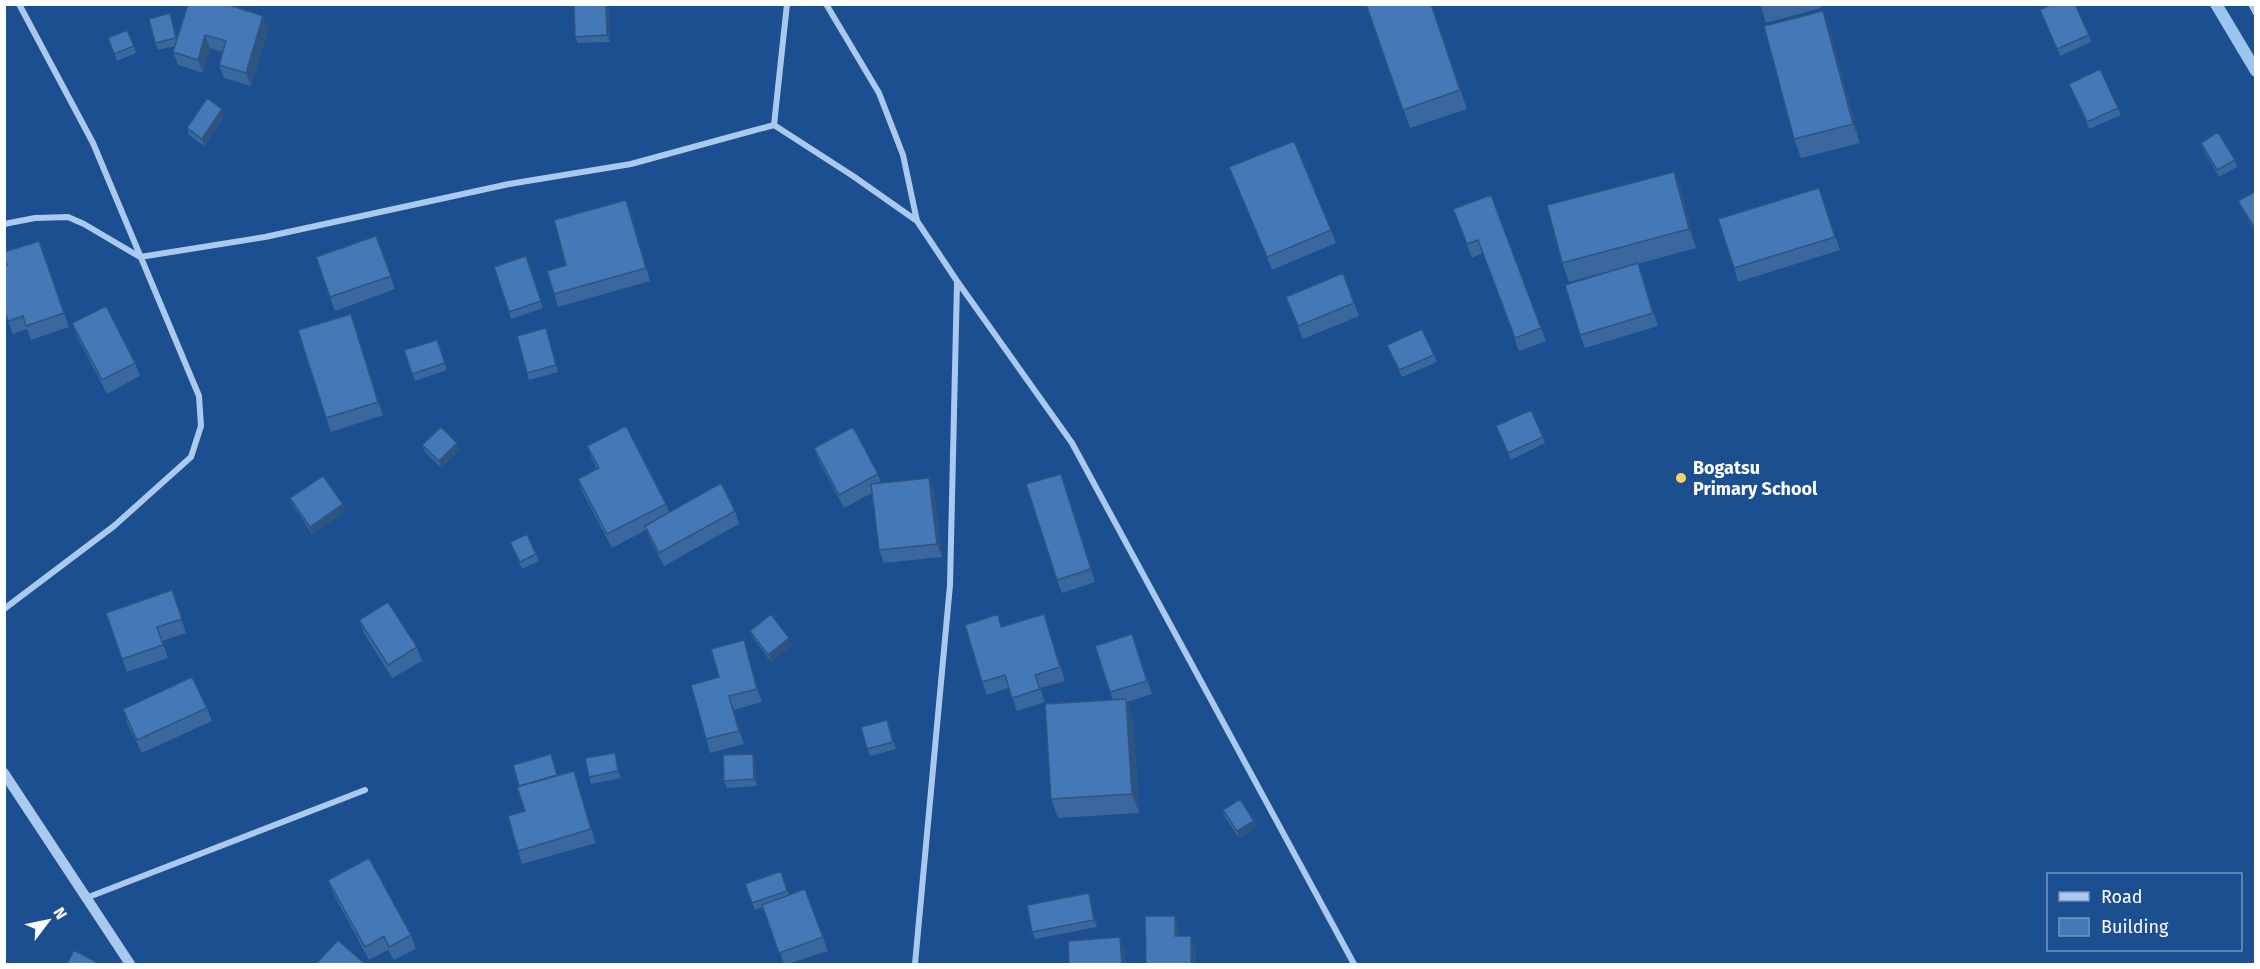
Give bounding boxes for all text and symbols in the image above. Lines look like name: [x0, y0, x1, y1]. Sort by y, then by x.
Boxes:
place label: Bogatsu Primary School: [1693, 457, 1818, 500]
marker: Bogatsu Primary School: [1674, 471, 1688, 485]
legend: [2047, 873, 2242, 951]
text: Road: [2101, 886, 2143, 908]
north arrow: [18, 891, 78, 951]
text: N: [49, 904, 71, 923]
text: Building: [2101, 916, 2169, 938]

